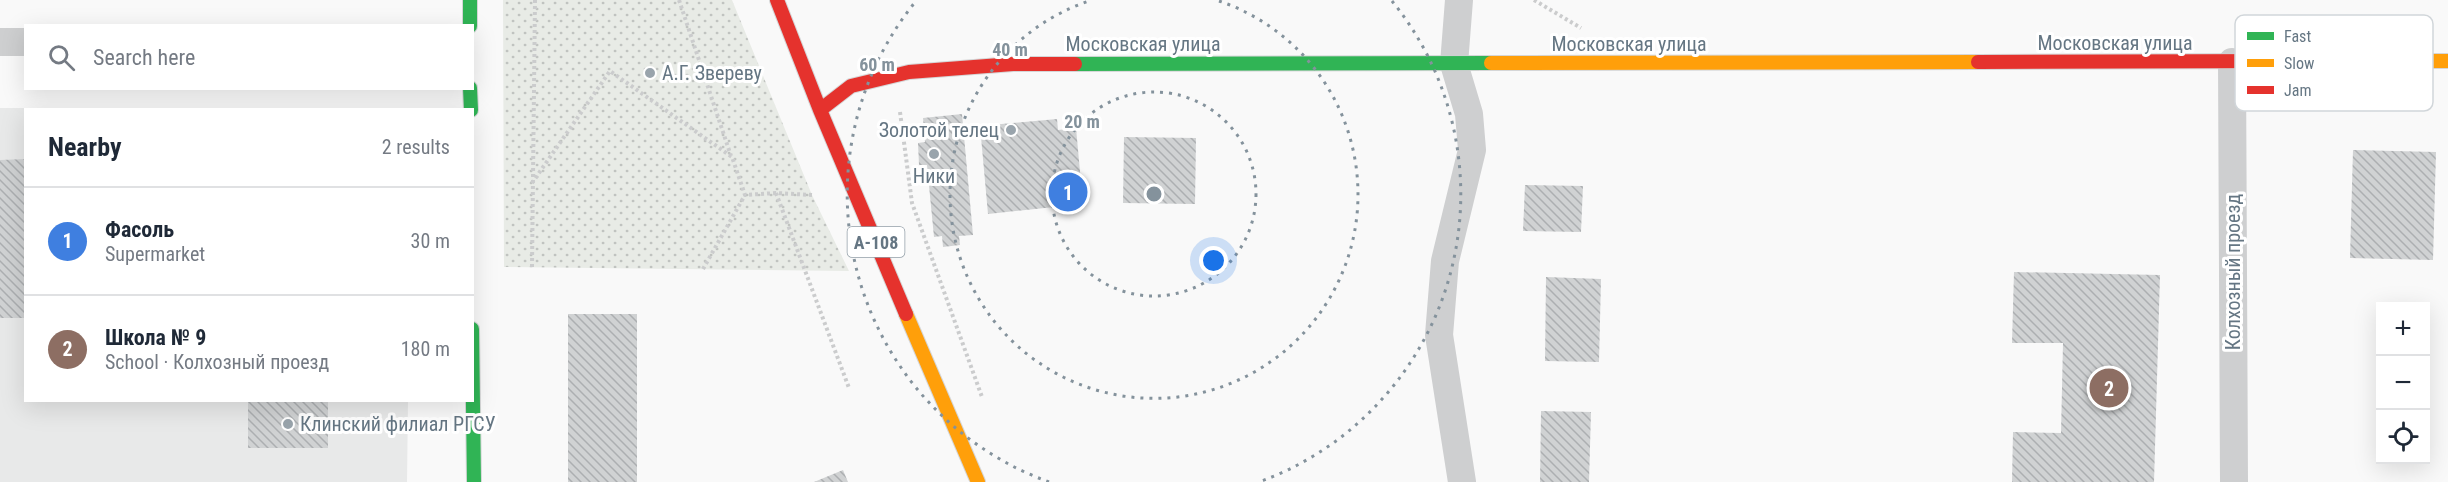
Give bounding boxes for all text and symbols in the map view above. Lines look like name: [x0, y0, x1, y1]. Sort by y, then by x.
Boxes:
legend: [2235, 15, 2433, 111]
search box: [24, 24, 474, 90]
text: Fast: [2284, 27, 2311, 46]
street label: Московская улица: [2038, 31, 2192, 55]
street label: Московская улица: [1066, 32, 1220, 56]
street label: Московская улица: [1552, 32, 1706, 56]
text: 40 m: [992, 39, 1028, 60]
icon: search: [45, 41, 78, 74]
text: Search here: [93, 45, 195, 70]
text: 60 m: [859, 54, 895, 75]
text: Slow: [2284, 54, 2314, 73]
place label: А.Г. Звереву: [662, 61, 762, 85]
marker: А.Г. Звереву: [643, 66, 657, 80]
text: Jam: [2284, 81, 2311, 100]
text: 20 m: [1064, 111, 1100, 132]
place label: Золотой телец: [879, 118, 999, 142]
marker: Золотой телец: [1004, 123, 1018, 137]
text: Nearby: [48, 132, 122, 162]
text: 2 results: [382, 135, 450, 159]
marker: Ники: [927, 147, 941, 161]
place label: Ники: [913, 164, 955, 188]
pin: 1: [1048, 170, 1088, 214]
centre of rings: [1144, 184, 1164, 204]
street label: Колхозный проезд: [2221, 194, 2245, 350]
text: Фасоль: [105, 217, 174, 242]
road number: А-108: [848, 227, 904, 257]
text: 1: [62, 229, 73, 253]
text: 30 m: [411, 229, 450, 253]
text: Supermarket: [105, 242, 205, 266]
your location: [1199, 246, 1228, 275]
map controls: [2376, 302, 2430, 464]
button: +: [2376, 302, 2430, 356]
text: Школа № 9: [105, 325, 206, 350]
text: 2: [62, 337, 73, 361]
text: 180 m: [401, 337, 450, 361]
text: School · Колхозный проезд: [105, 350, 329, 374]
button: −: [2376, 356, 2430, 410]
pin: 2: [2090, 366, 2128, 410]
button: locate: [2376, 410, 2430, 464]
place label: Клинский филиал РГСУ: [300, 412, 496, 436]
marker: Клинский филиал РГСУ: [281, 417, 295, 431]

